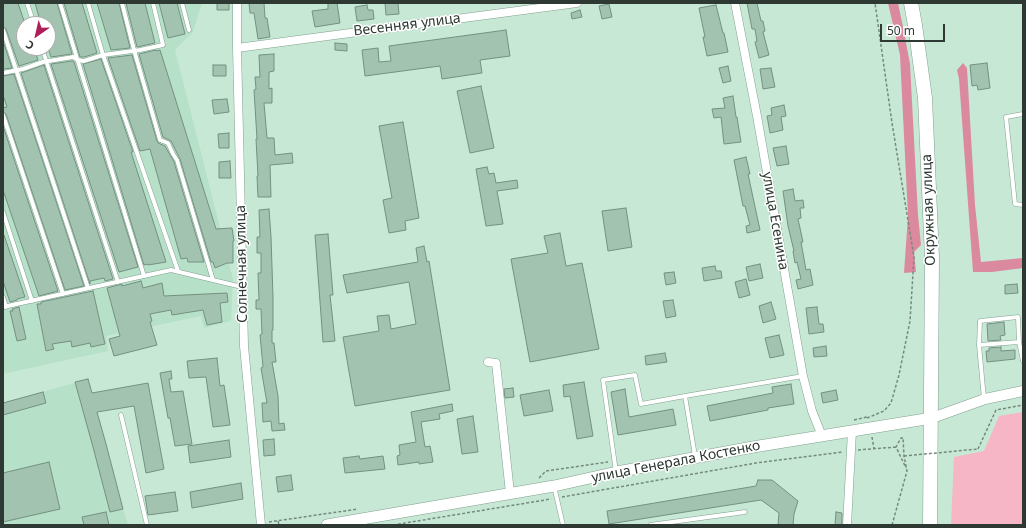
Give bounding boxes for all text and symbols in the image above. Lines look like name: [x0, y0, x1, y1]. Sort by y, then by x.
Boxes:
street label: Весенняя улица: [352, 10, 462, 40]
north arrow: [16, 16, 56, 56]
scale bar: [882, 16, 947, 42]
text: 50 m: [887, 22, 915, 39]
text: С: [22, 37, 37, 54]
street label: Окружная улица: [919, 154, 939, 266]
street label: улица Есенина: [758, 171, 792, 271]
street label: Солнечная улица: [233, 205, 251, 323]
street label: улица Генерала Костенко: [590, 437, 762, 487]

